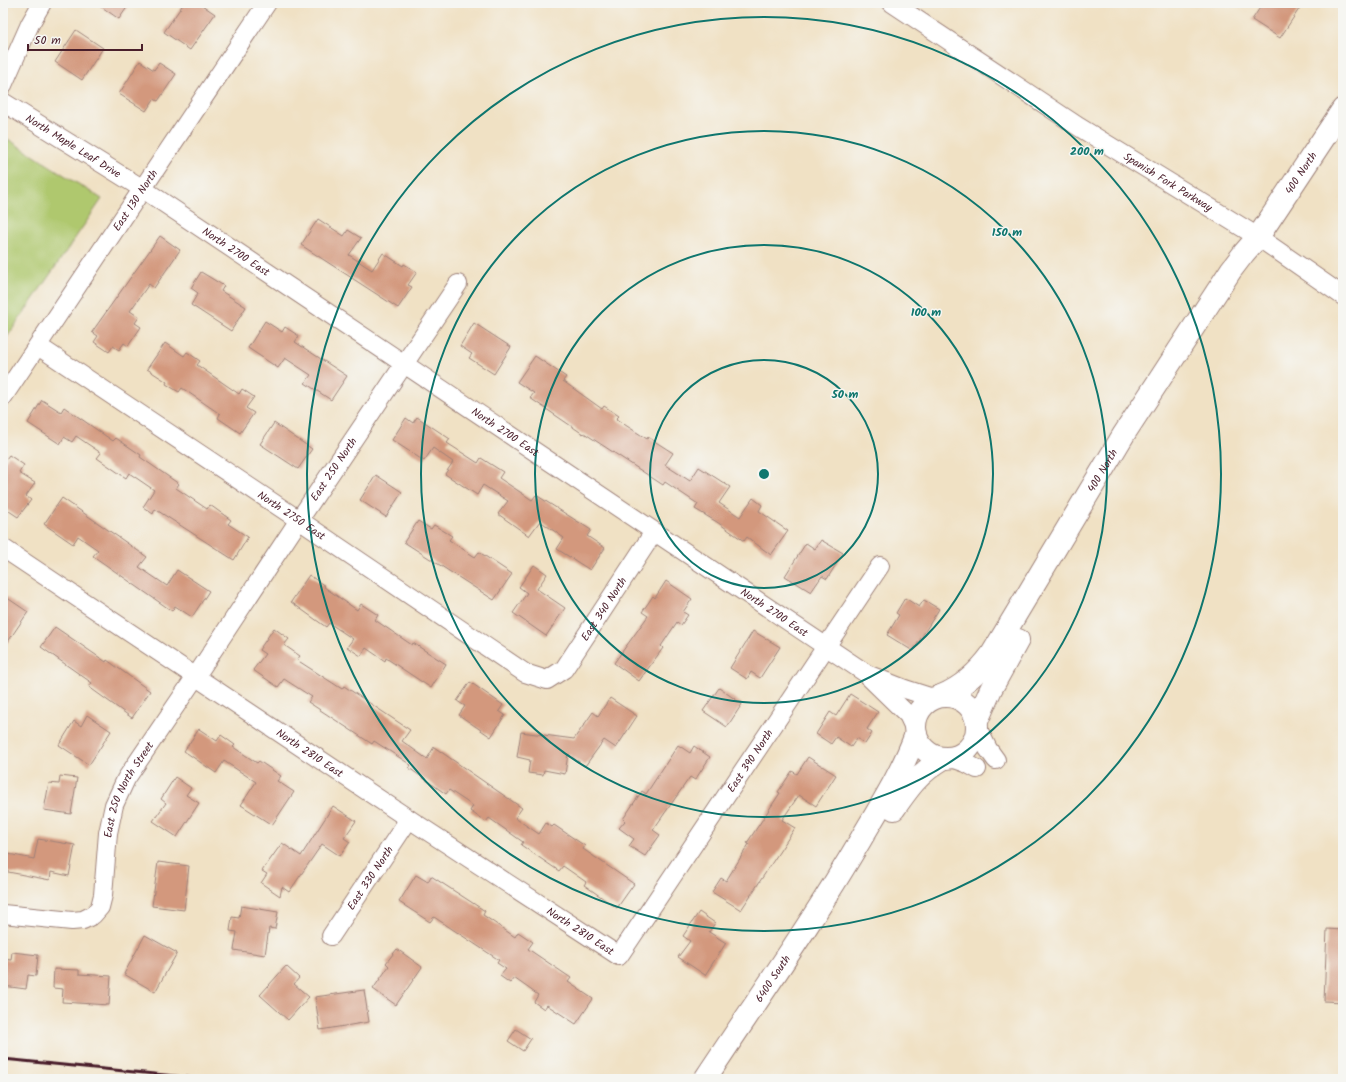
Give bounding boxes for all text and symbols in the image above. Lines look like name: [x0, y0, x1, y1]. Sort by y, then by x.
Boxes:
scale bar: [28, 26, 142, 52]
text: 50 m: [34, 31, 61, 50]
street label: North Maple Leaf Drive: [22, 110, 124, 183]
text: 200 m: [1070, 142, 1104, 161]
street label: Spanish Fork Parkway: [1120, 148, 1216, 217]
street label: 400 North: [1281, 148, 1322, 198]
street label: East 130 North: [109, 166, 163, 235]
street label: North 2700 East: [198, 223, 274, 282]
text: 150 m: [992, 223, 1022, 242]
text: 100 m: [911, 303, 941, 322]
text: 50 m: [831, 385, 859, 404]
street label: North 2700 East: [467, 403, 543, 462]
street label: East 250 North: [306, 434, 362, 505]
street label: 400 North: [1083, 446, 1123, 496]
centre of rings: [757, 467, 771, 481]
street label: North 2750 East: [254, 487, 329, 546]
street label: East 340 North: [577, 574, 632, 645]
street label: North 2700 East: [737, 584, 812, 643]
street label: North 2810 East: [272, 725, 347, 783]
street label: East 390 North: [723, 726, 778, 796]
street label: East 250 North Street: [100, 738, 159, 838]
street label: East 330 North: [343, 843, 399, 914]
street label: North 2810 East: [543, 903, 618, 961]
street label: 6400 South: [751, 952, 796, 1006]

